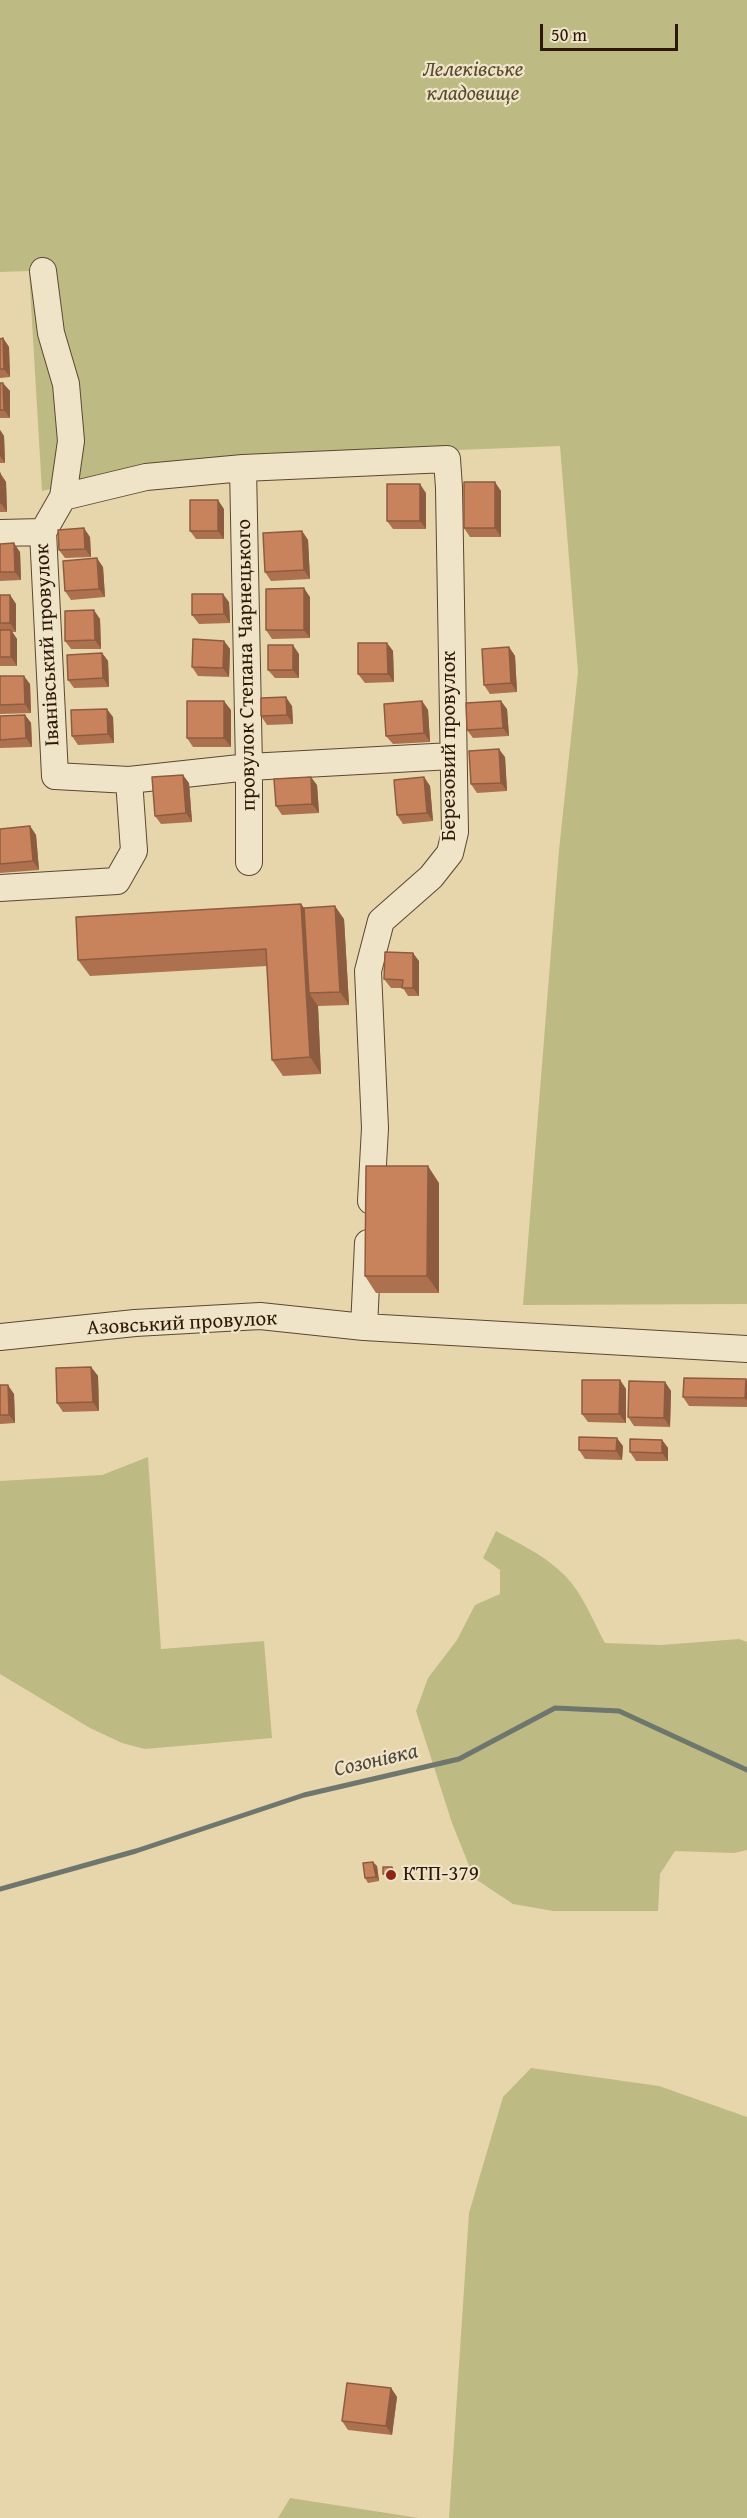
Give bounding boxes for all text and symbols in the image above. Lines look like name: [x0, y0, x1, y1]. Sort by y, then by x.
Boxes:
scale bar: [543, 12, 681, 50]
text: 50 m: [551, 21, 587, 48]
park label: Лелеківське кладовище: [423, 58, 523, 108]
street label: провулок Степана Чарнецького: [232, 519, 262, 811]
street label: Іванівський провулок: [30, 543, 66, 747]
street label: Березовий провулок: [437, 651, 463, 841]
street label: Азовський провулок: [86, 1306, 278, 1342]
water label: Созонівка: [331, 1739, 421, 1783]
place label: КТП-379: [403, 1862, 479, 1888]
marker: КТП-379: [384, 1868, 398, 1882]

